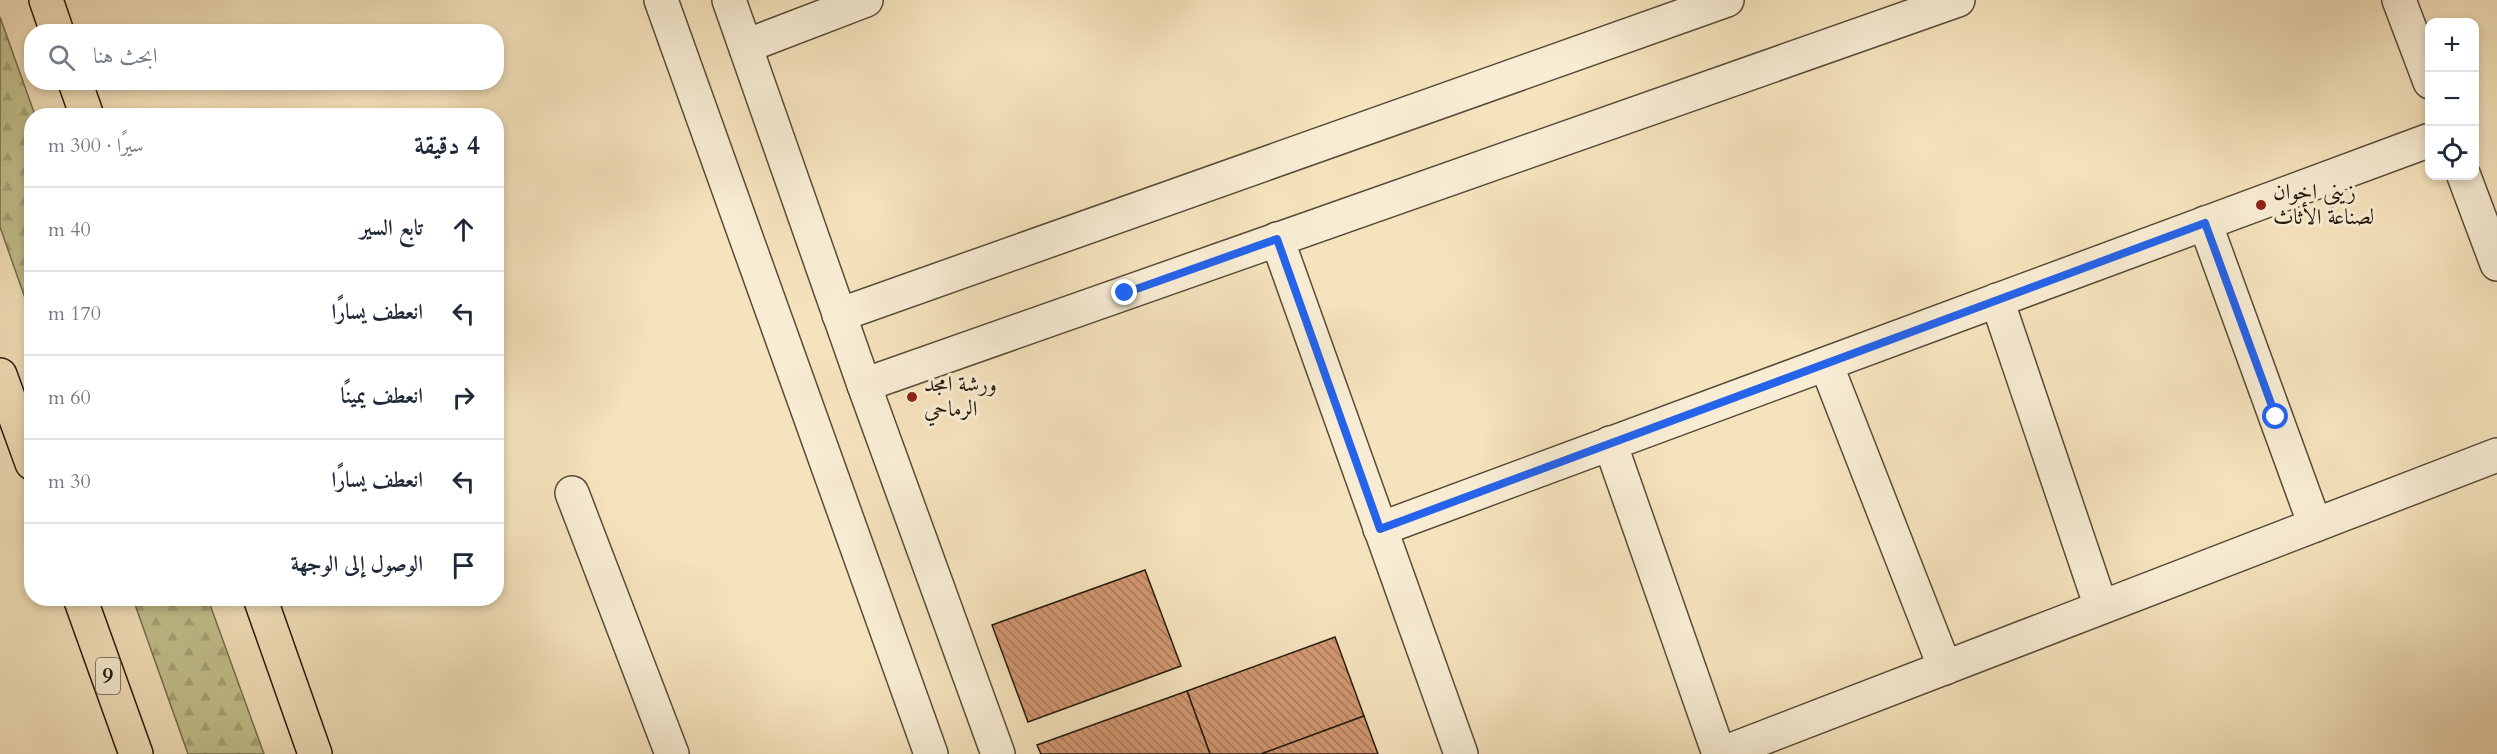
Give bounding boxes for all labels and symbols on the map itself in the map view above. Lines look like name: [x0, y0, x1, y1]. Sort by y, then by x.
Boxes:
place label: زيني اخوان لصناعة الأثاث: [2273, 177, 2374, 232]
marker: زيني اخوان لصناعة الأثاث: [2254, 198, 2268, 212]
route end: [1111, 279, 1137, 305]
place label: ورشة امجد الرماحي: [924, 369, 997, 427]
marker: ورشة امجد الرماحي: [905, 390, 919, 404]
route start: [2262, 403, 2288, 429]
road number: 9: [96, 658, 120, 694]

